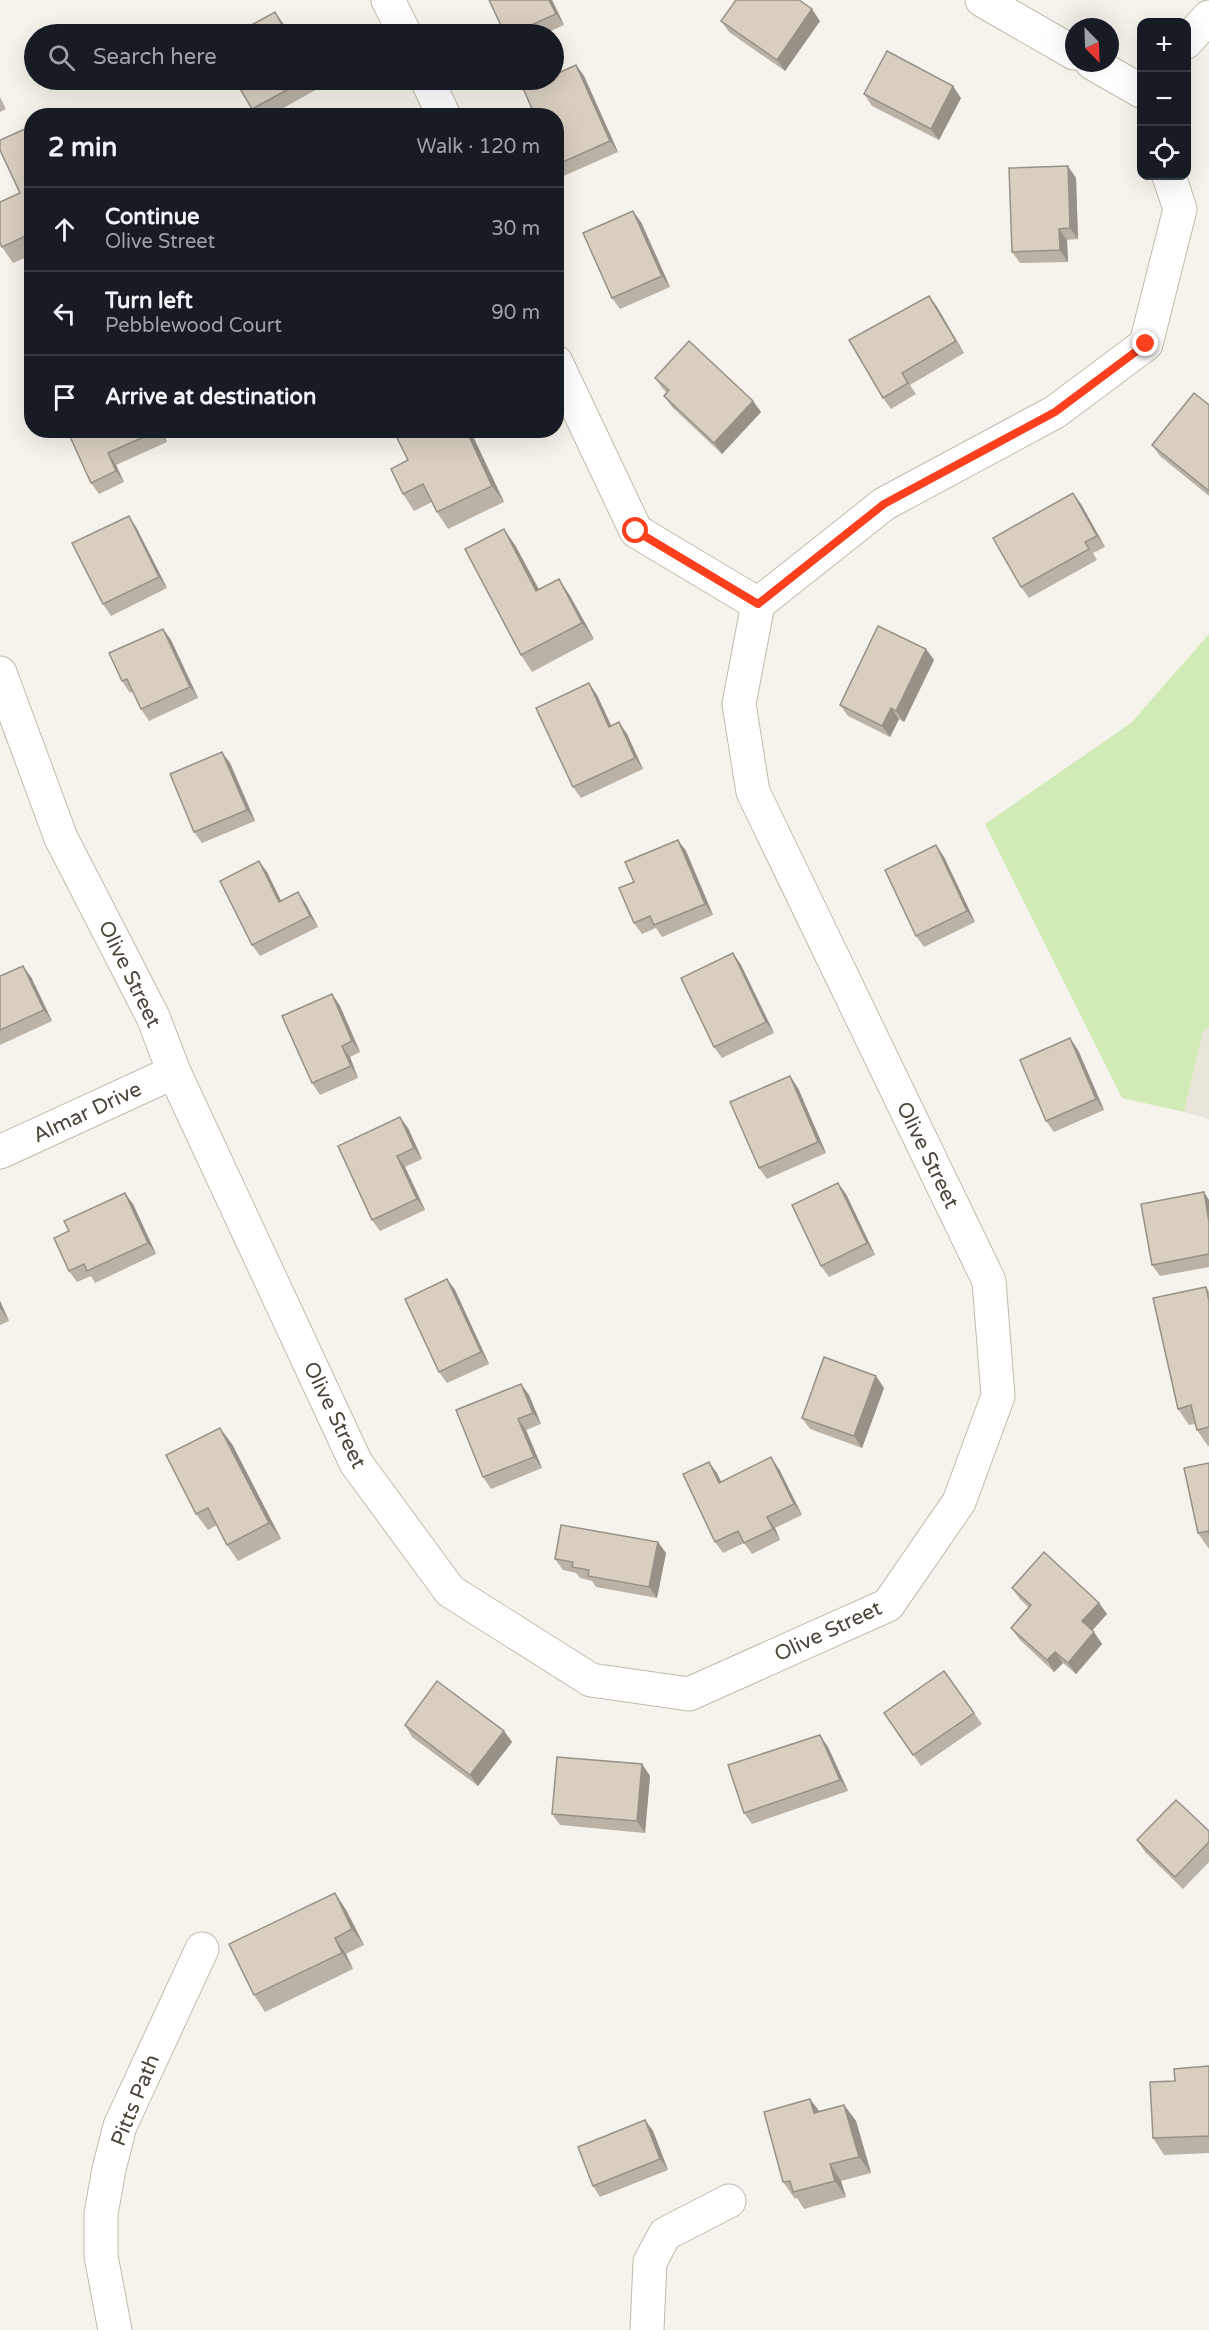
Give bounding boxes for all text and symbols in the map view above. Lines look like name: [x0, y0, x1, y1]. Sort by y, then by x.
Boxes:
north arrow: [1065, 18, 1119, 72]
map controls: [1137, 18, 1191, 180]
button: +: [1137, 18, 1191, 72]
search box: [24, 24, 564, 90]
icon: search: [45, 41, 78, 74]
text: Search here: [93, 44, 217, 70]
button: −: [1137, 72, 1191, 126]
button: locate: [1137, 126, 1191, 180]
text: 2 min: [48, 132, 117, 163]
text: Walk · 120 m: [417, 135, 540, 159]
text: Continue: [105, 204, 200, 230]
icon: ahead: [48, 213, 81, 246]
text: 30 m: [491, 217, 540, 241]
text: Olive Street: [105, 230, 215, 254]
text: Turn left: [105, 288, 193, 314]
icon: left: [48, 297, 81, 330]
text: 90 m: [491, 301, 540, 325]
text: Pebblewood Court: [105, 314, 282, 338]
route end: [1132, 330, 1158, 356]
icon: arrive: [48, 381, 81, 414]
text: Arrive at destination: [105, 384, 316, 410]
route start: [622, 517, 648, 543]
street label: Olive Street: [93, 917, 166, 1032]
street label: Almar Drive: [29, 1076, 146, 1149]
street label: Olive Street: [891, 1098, 964, 1213]
street label: Olive Street: [298, 1358, 371, 1473]
street label: Olive Street: [771, 1596, 886, 1667]
street label: Pitts Path: [106, 2051, 165, 2150]

